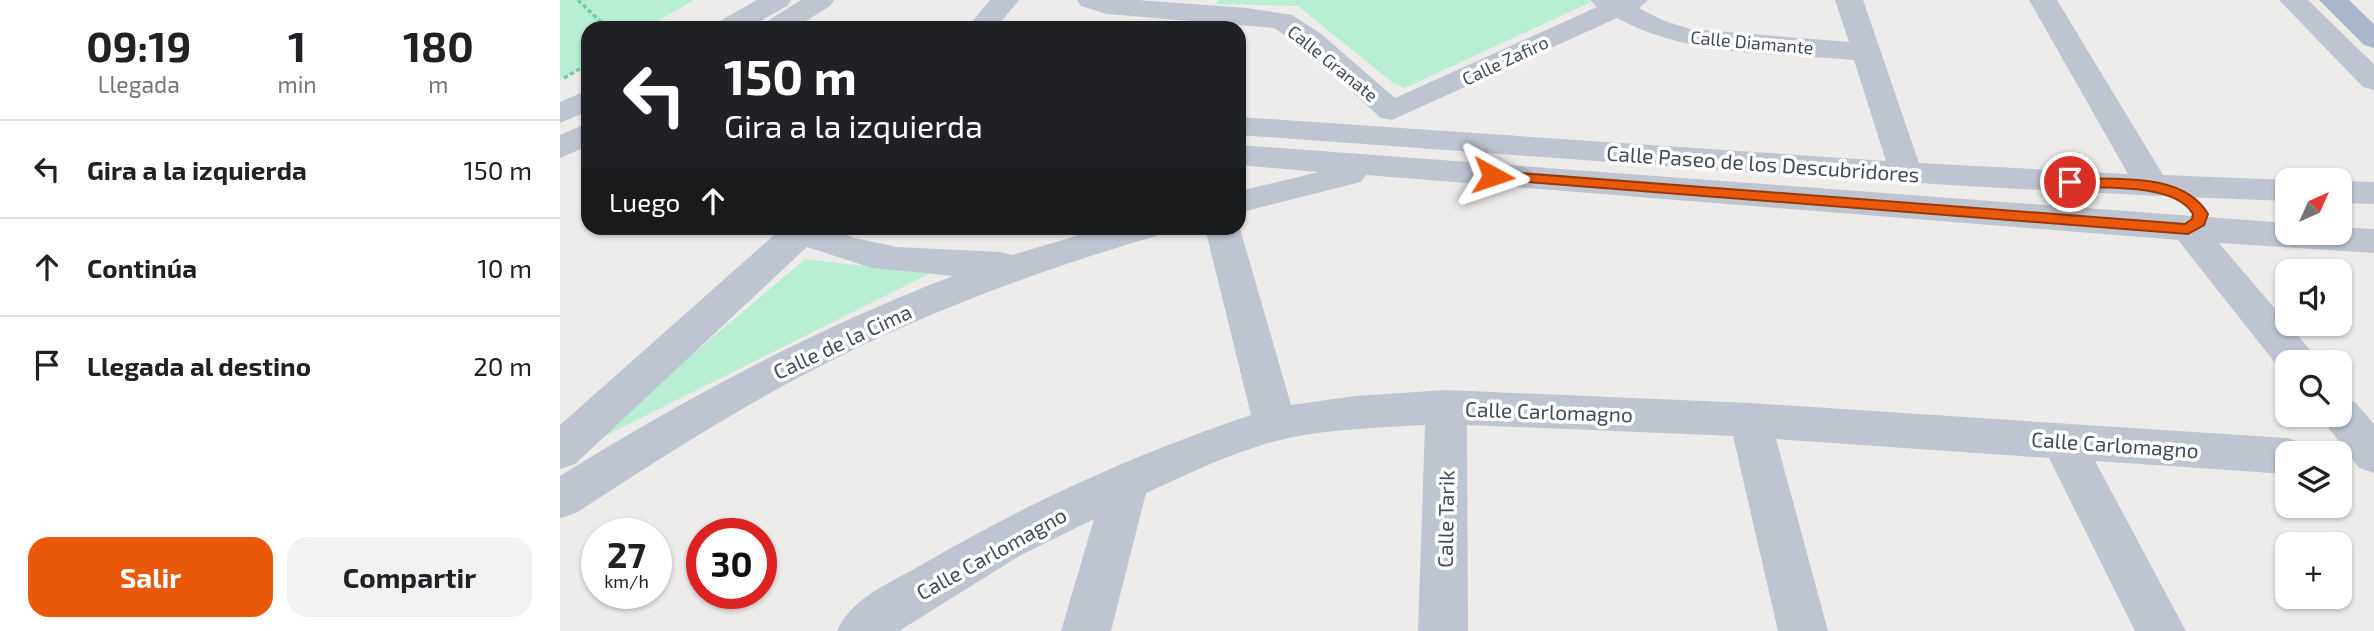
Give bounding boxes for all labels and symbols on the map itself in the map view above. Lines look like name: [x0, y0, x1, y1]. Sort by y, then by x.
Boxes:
street label: Calle Granate: [1283, 20, 1383, 106]
street label: Calle Diamante: [1690, 26, 1814, 58]
street label: Calle Zafiro: [1458, 30, 1552, 90]
position arrow: [1456, 139, 1530, 213]
street label: Calle Paseo de los Descubridores: [1606, 140, 1920, 186]
pin: [2040, 152, 2100, 212]
north arrow: [2275, 168, 2352, 245]
street label: Calle de la Cima: [769, 298, 915, 384]
street label: Calle Carlomagno: [1465, 396, 1633, 426]
street label: Calle Carlomagno: [2030, 426, 2200, 462]
street label: Calle Tarik: [1432, 470, 1458, 568]
street label: Calle Carlomagno: [912, 501, 1070, 605]
speed limit sign: 30: [686, 518, 777, 609]

